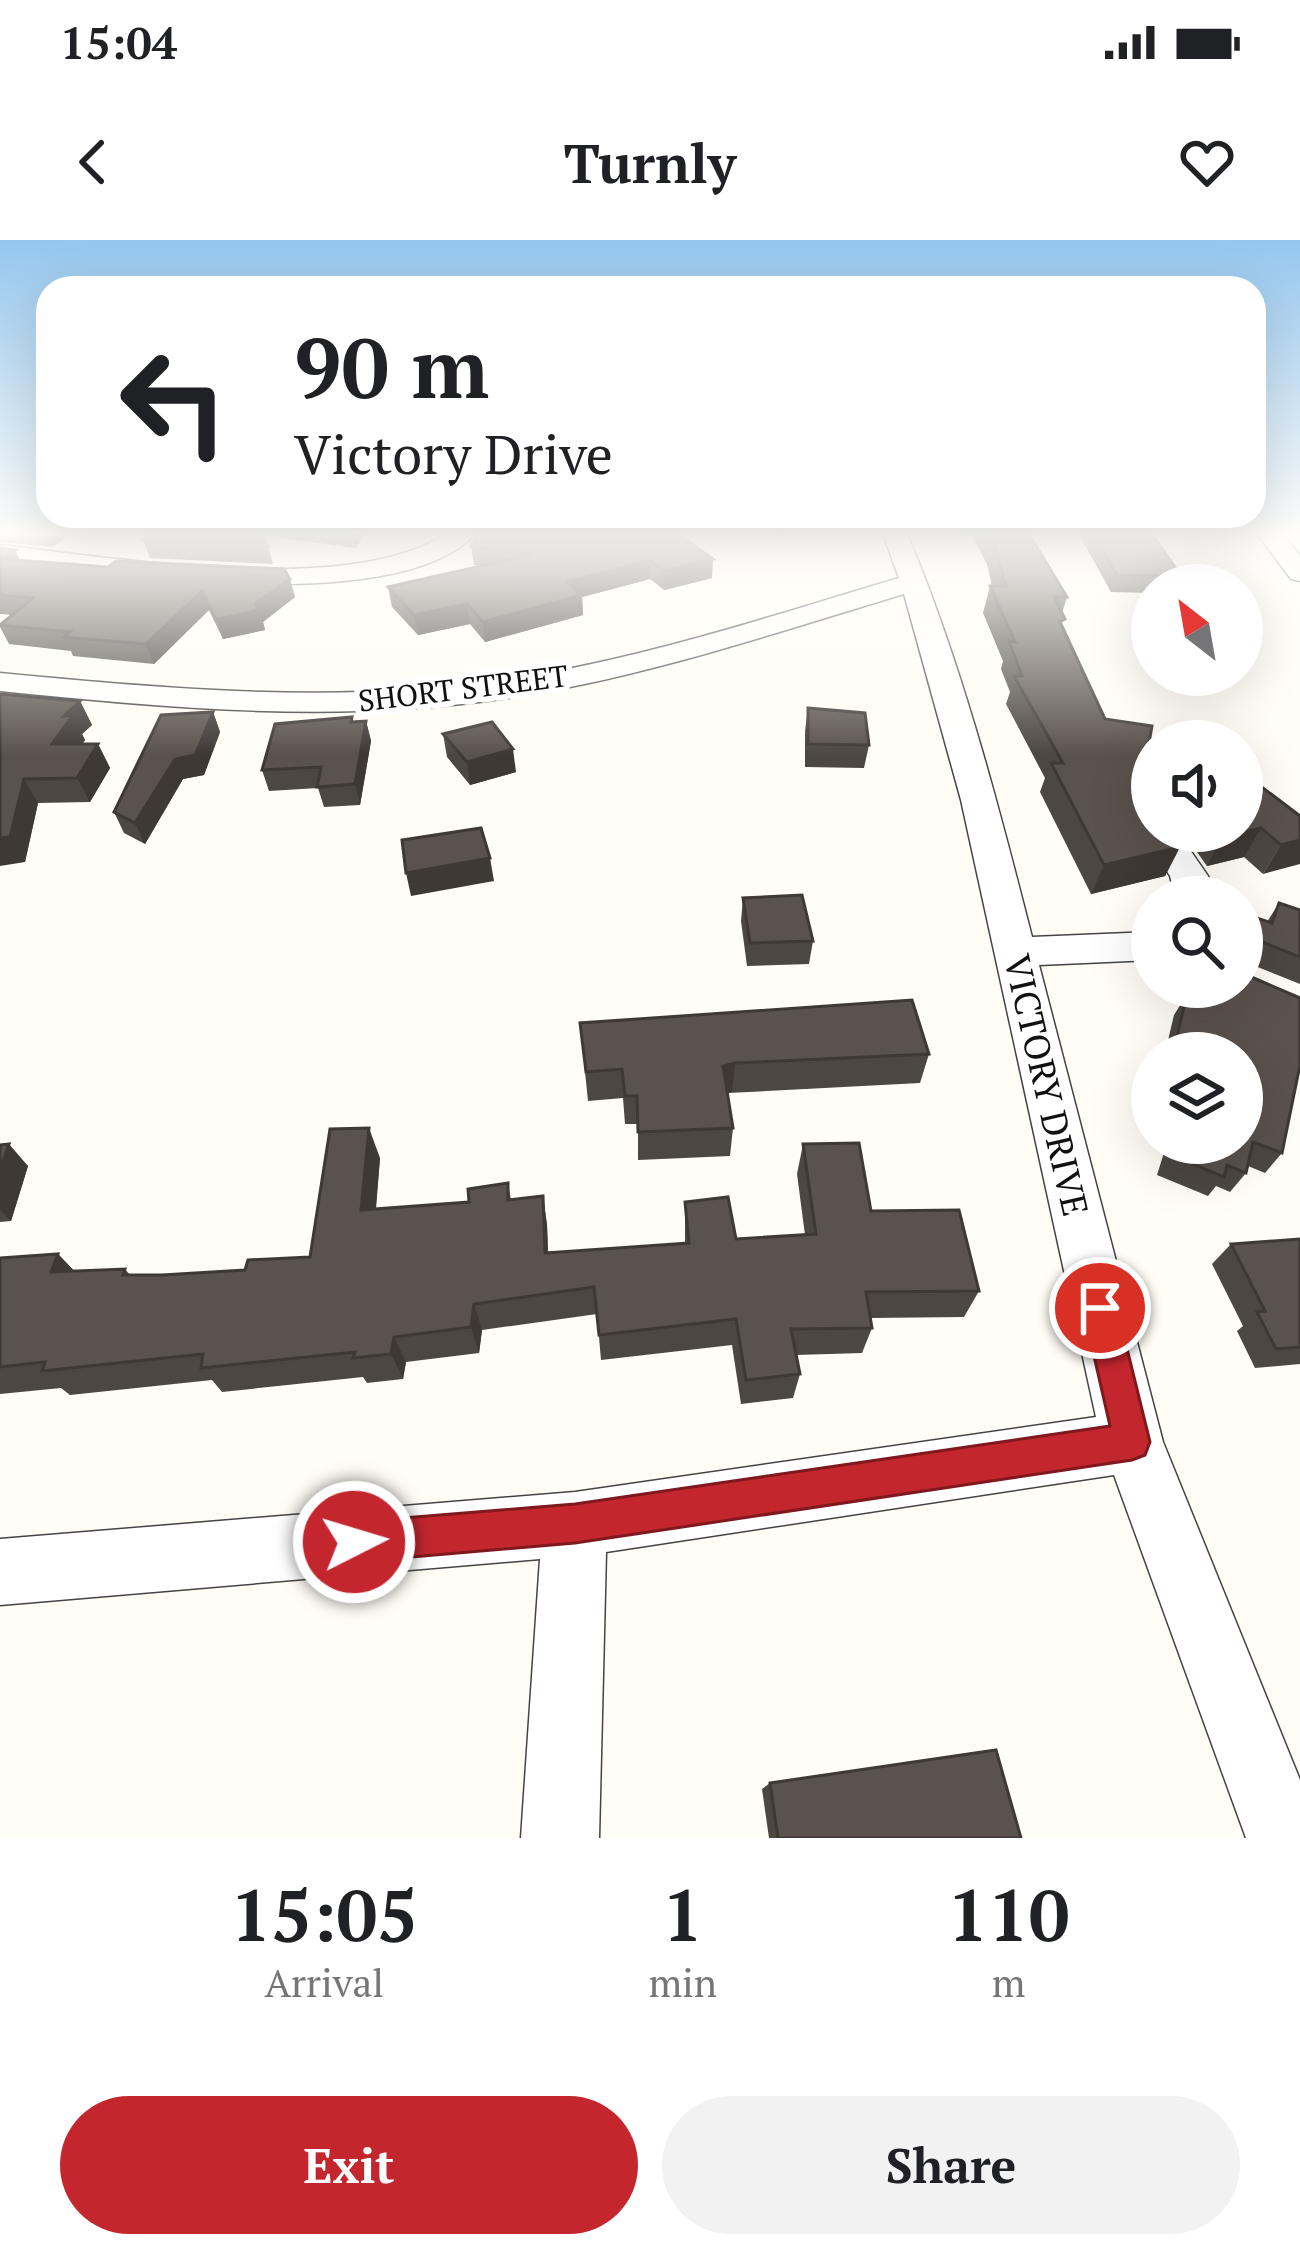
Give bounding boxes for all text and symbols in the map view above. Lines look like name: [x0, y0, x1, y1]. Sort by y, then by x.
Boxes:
text: 15:04: [60, 12, 177, 72]
text: Turnly: [564, 127, 736, 198]
icon: back: [60, 129, 126, 195]
icon: heart: [1174, 129, 1240, 195]
text: 90 m: [294, 311, 489, 422]
icon: left: [96, 324, 252, 480]
text: Victory Drive: [294, 418, 613, 489]
north arrow: [1131, 564, 1263, 696]
map controls: [1131, 564, 1263, 1164]
street label: SHORT STREET: [356, 655, 570, 721]
button: sound: [1131, 720, 1263, 852]
button: search: [1131, 876, 1263, 1008]
street label: VICTORY DRIVE: [994, 950, 1100, 1220]
button: layers: [1131, 1032, 1263, 1164]
pin: [1049, 1257, 1151, 1359]
icon: arrive: [1067, 1275, 1133, 1341]
position arrow: [291, 1479, 417, 1605]
text: 15:05: [230, 1866, 418, 1962]
text: 1: [662, 1866, 703, 1962]
text: 110: [947, 1866, 1069, 1962]
text: Arrival: [264, 1956, 384, 2008]
text: min: [648, 1956, 717, 2008]
text: m: [992, 1956, 1025, 2008]
button: Exit: [60, 2096, 638, 2234]
button: Share: [662, 2096, 1240, 2234]

